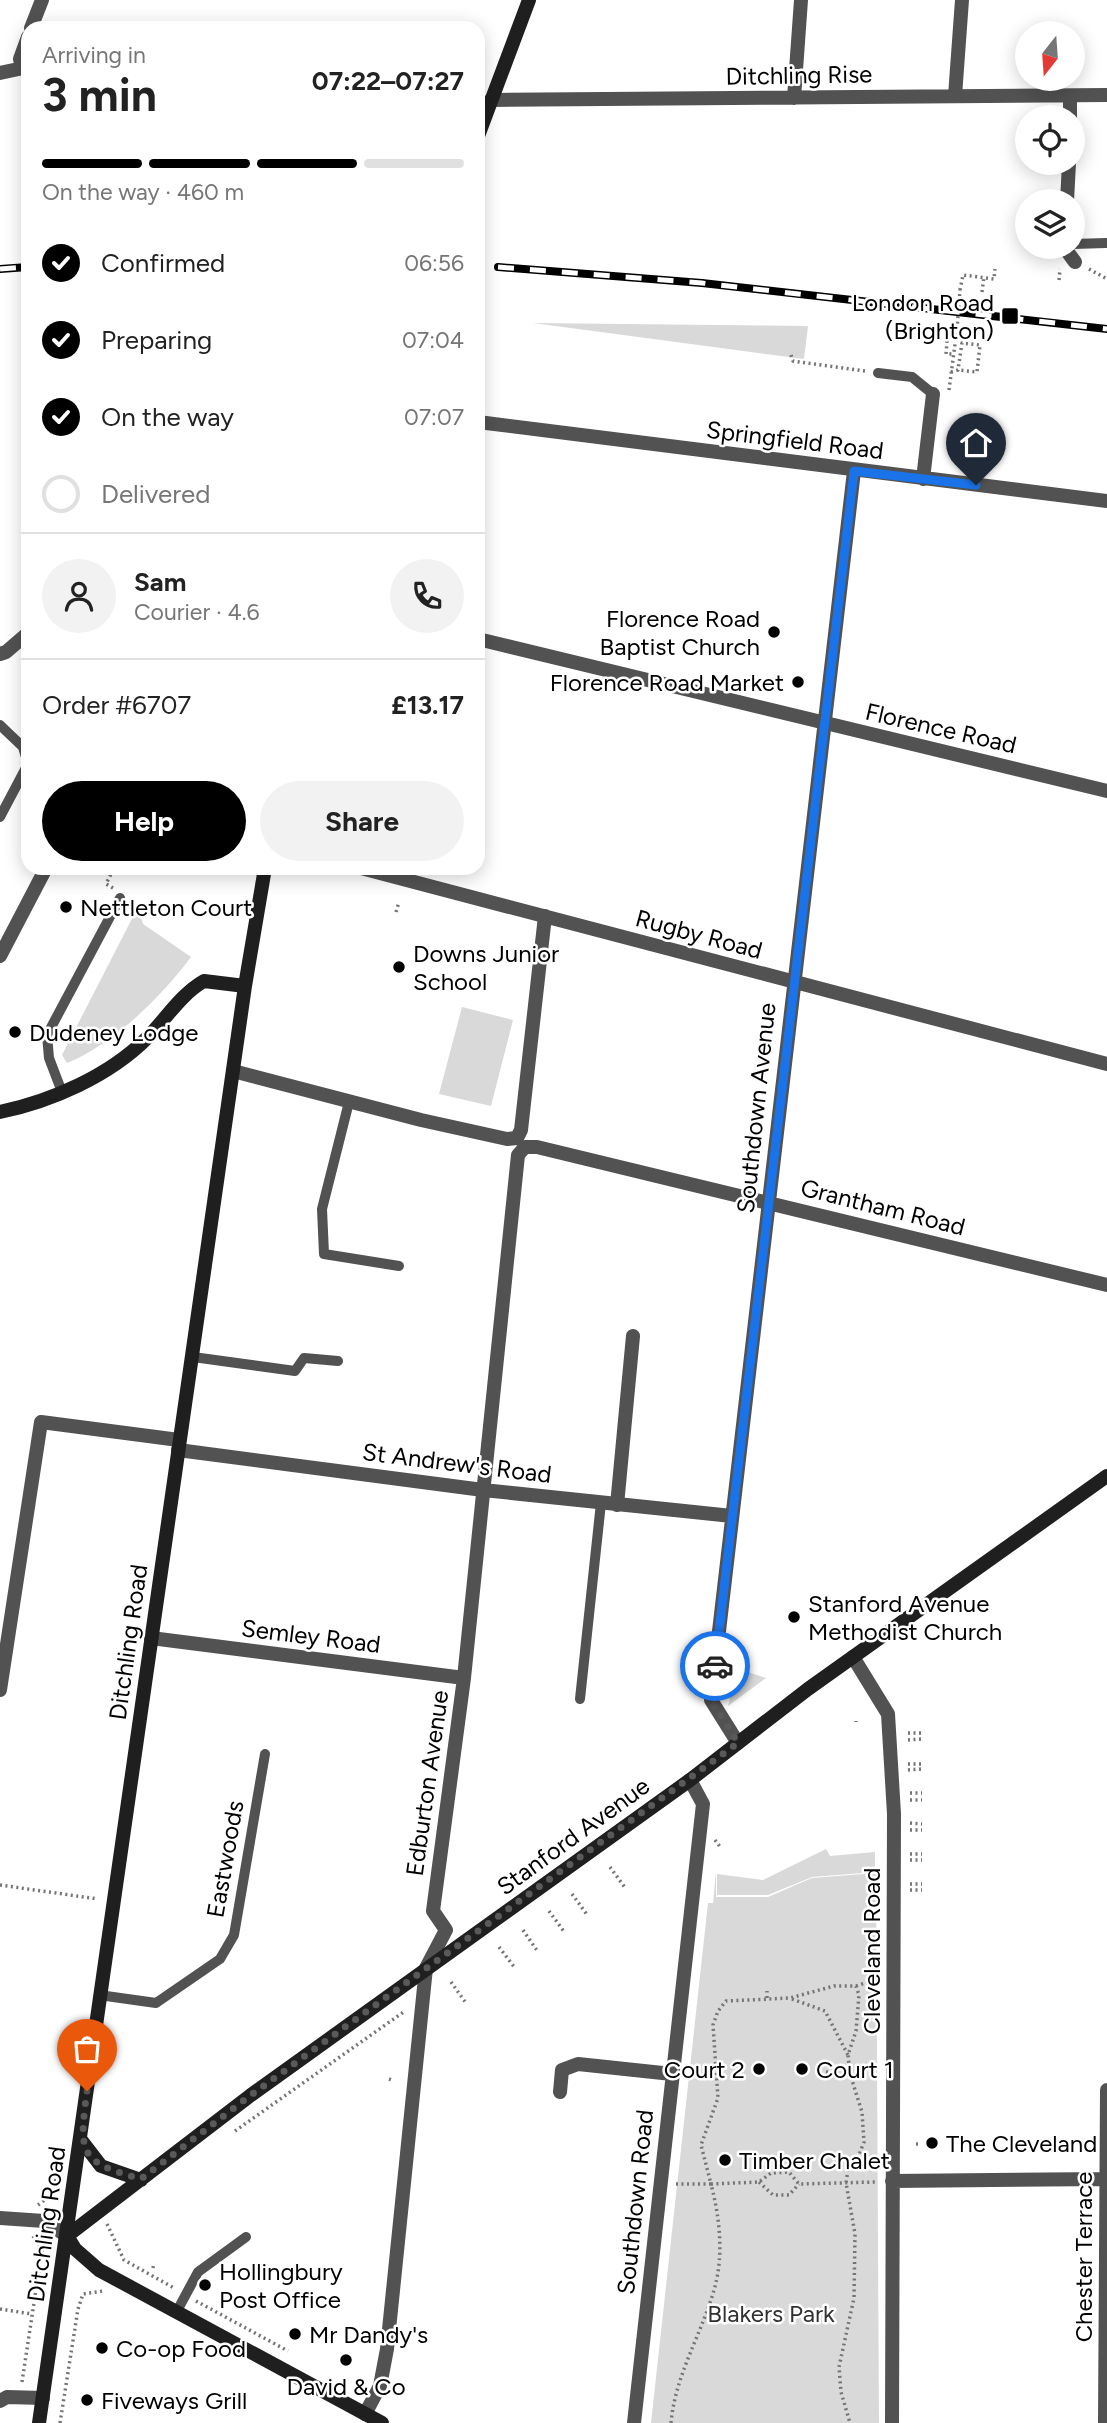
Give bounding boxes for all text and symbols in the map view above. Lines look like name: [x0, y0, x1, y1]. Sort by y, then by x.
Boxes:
north arrow: [1015, 21, 1085, 91]
map controls: [1015, 21, 1085, 259]
text: Arriving in: [42, 41, 146, 69]
street label: Ditchling Rise: [725, 59, 873, 91]
text: 07:22–07:27: [312, 65, 464, 97]
text: 3 min: [42, 67, 157, 123]
button: locate: [1015, 105, 1085, 175]
text: On the way · 460 m: [42, 178, 244, 206]
button: layers: [1015, 189, 1085, 259]
icon: check: [42, 244, 80, 282]
text: Confirmed: [101, 247, 225, 279]
text: 06:56: [404, 249, 464, 277]
place label: London Road (Brighton): [852, 288, 994, 345]
marker: London Road (Brighton): [1000, 306, 1020, 326]
icon: check: [42, 321, 80, 359]
text: Preparing: [101, 324, 212, 356]
text: 07:04: [402, 326, 464, 354]
icon: check: [42, 398, 80, 436]
text: On the way: [101, 401, 234, 433]
text: 07:07: [404, 403, 464, 431]
pin: [946, 413, 1006, 485]
street label: Springfield Road: [705, 415, 885, 465]
icon: home: [957, 424, 995, 462]
text: Delivered: [101, 478, 210, 510]
button: person: [42, 559, 116, 633]
button: phone: [390, 559, 464, 633]
text: Sam: [134, 566, 186, 598]
text: Courier · 4.6: [134, 598, 260, 626]
place label: Florence Road Baptist Church: [600, 604, 760, 661]
marker: Florence Road Baptist Church: [766, 624, 782, 640]
place label: Florence Road Market: [550, 668, 784, 697]
marker: Florence Road Market: [790, 674, 806, 690]
text: Order #6707: [42, 689, 191, 721]
text: £13.17: [391, 689, 464, 721]
street label: Florence Road: [863, 697, 1019, 759]
button: Help: [42, 781, 246, 861]
button: Share: [260, 781, 464, 861]
place label: Nettleton Court: [80, 893, 252, 922]
marker: Nettleton Court: [58, 899, 74, 915]
street label: Rugby Road: [632, 903, 766, 965]
place label: Downs Junior School: [413, 939, 559, 996]
marker: Downs Junior School: [391, 959, 407, 975]
street label: Southdown Avenue: [731, 1001, 781, 1215]
place label: Dudeney Lodge: [29, 1018, 198, 1047]
marker: Dudeney Lodge: [7, 1024, 23, 1040]
street label: Grantham Road: [798, 1173, 968, 1241]
street label: St Andrew's Road: [361, 1437, 553, 1489]
street label: Ditchling Road: [103, 1562, 153, 1722]
place label: Stanford Avenue Methodist Church: [808, 1589, 1002, 1646]
marker: Stanford Avenue Methodist Church: [786, 1609, 802, 1625]
street label: Semley Road: [240, 1613, 382, 1659]
courier: [680, 1631, 750, 1701]
icon: car: [696, 1647, 734, 1685]
street label: Edburton Avenue: [400, 1688, 454, 1878]
street label: Stanford Avenue: [491, 1771, 655, 1901]
street label: Eastwoods: [200, 1798, 250, 1920]
street label: Cleveland Road: [857, 1868, 886, 2034]
pin: [57, 2019, 117, 2091]
icon: bag: [68, 2030, 106, 2068]
place label: Court 2: [664, 2055, 745, 2084]
place label: Court 1: [816, 2055, 894, 2084]
marker: Court 2: [751, 2061, 767, 2077]
marker: Court 1: [794, 2061, 810, 2077]
street label: Southdown Road: [611, 2108, 659, 2296]
place label: The Cleveland: [946, 2129, 1097, 2158]
marker: The Cleveland: [924, 2135, 940, 2151]
street label: Ditchling Road: [21, 2144, 71, 2304]
place label: Timber Chalet: [739, 2146, 890, 2175]
marker: Timber Chalet: [717, 2152, 733, 2168]
street label: Chester Terrace: [1069, 2172, 1098, 2342]
place label: Hollingbury Post Office: [219, 2257, 343, 2314]
marker: Hollingbury Post Office: [197, 2277, 213, 2293]
park label: Blakers Park: [707, 2299, 835, 2328]
place label: Mr Dandy's: [309, 2320, 428, 2349]
marker: Mr Dandy's: [287, 2326, 303, 2342]
place label: Co-op Food: [116, 2334, 246, 2363]
marker: Co-op Food: [94, 2340, 110, 2356]
marker: David & Co: [338, 2352, 354, 2368]
place label: David & Co: [286, 2372, 406, 2401]
place label: Fiveways Grill: [101, 2386, 247, 2415]
marker: Fiveways Grill: [79, 2392, 95, 2408]

